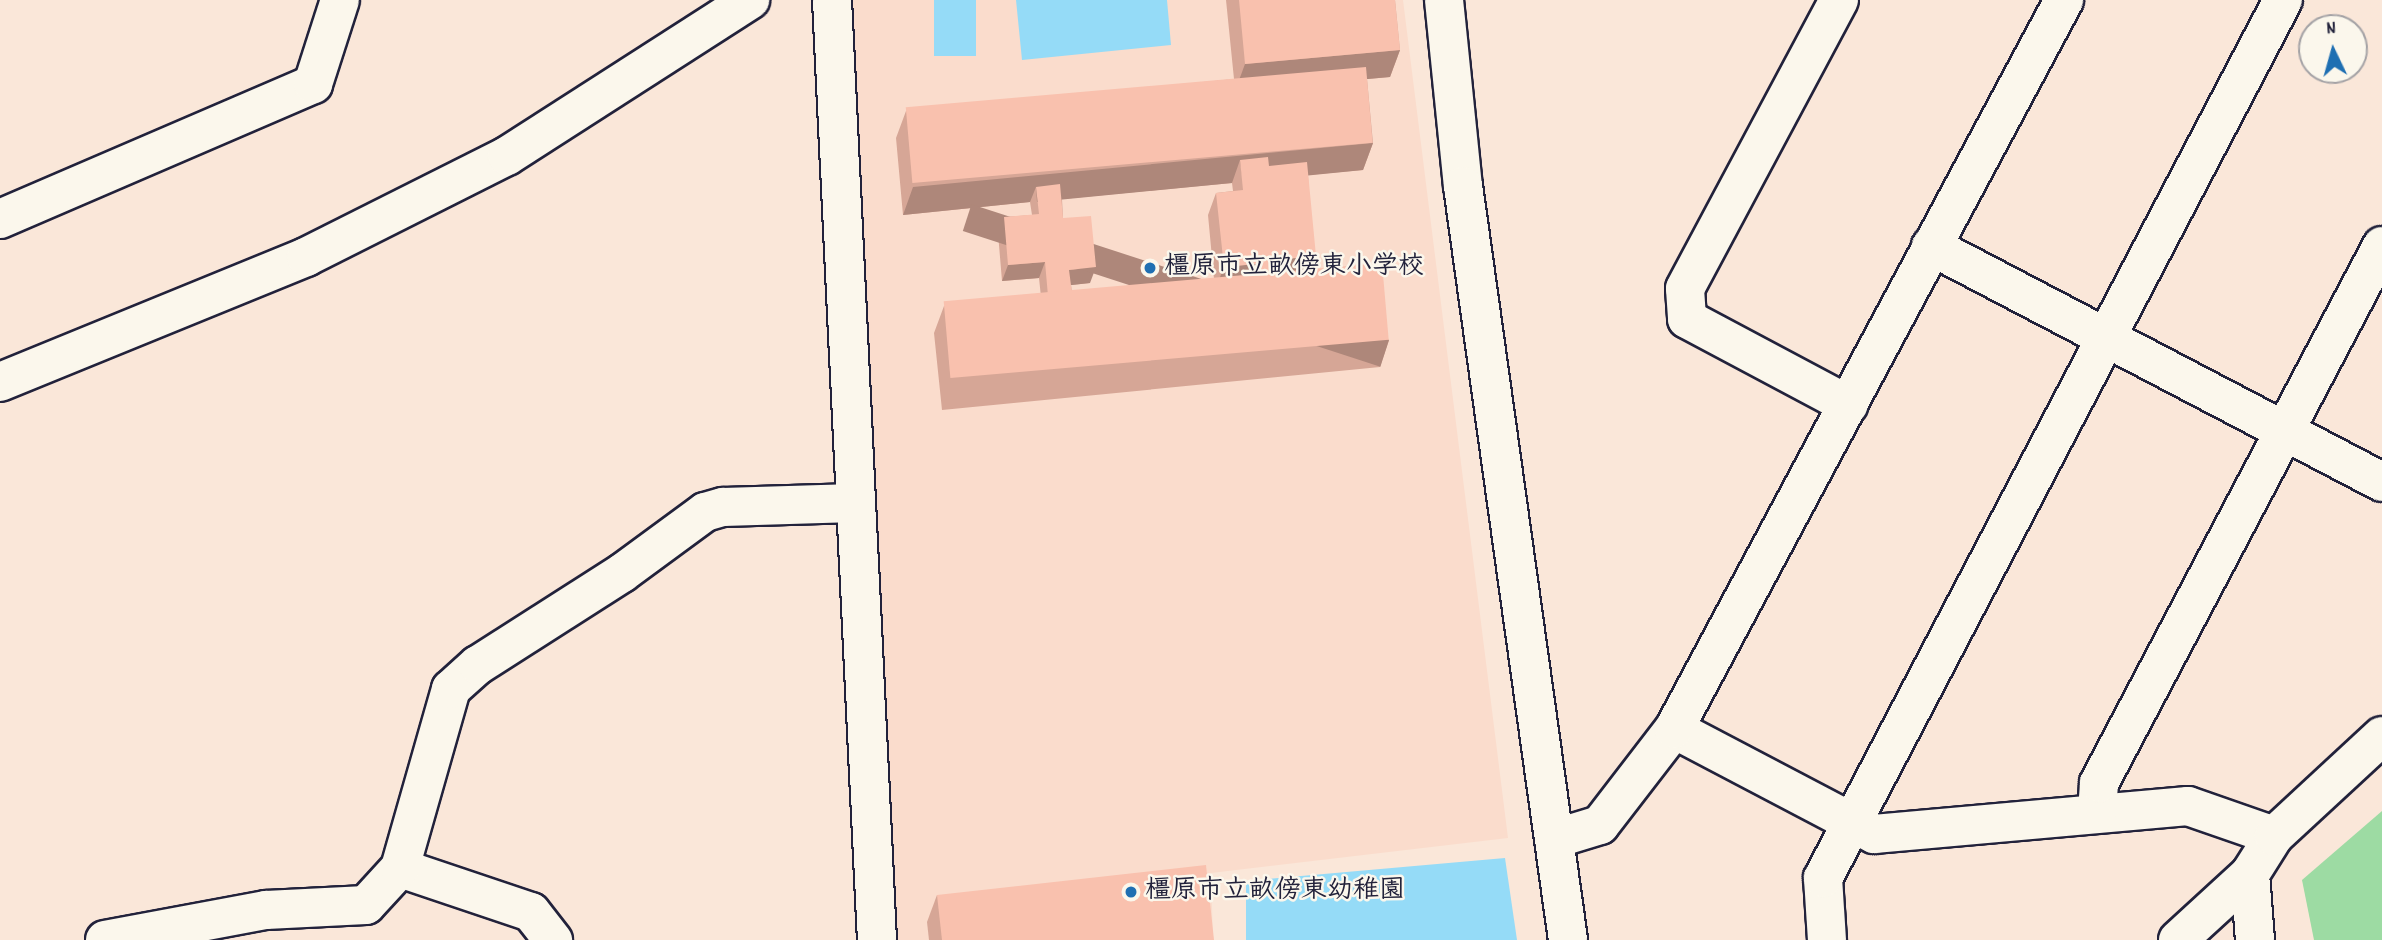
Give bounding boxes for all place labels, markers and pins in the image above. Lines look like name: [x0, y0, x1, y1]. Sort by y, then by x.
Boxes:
place label: 橿原市立畝傍東小学校: [1164, 252, 1424, 284]
marker: 橿原市立畝傍東小学校: [1142, 260, 1158, 276]
place label: 橿原市立畝傍東幼稚園: [1145, 876, 1405, 908]
marker: 橿原市立畝傍東幼稚園: [1123, 884, 1139, 900]

